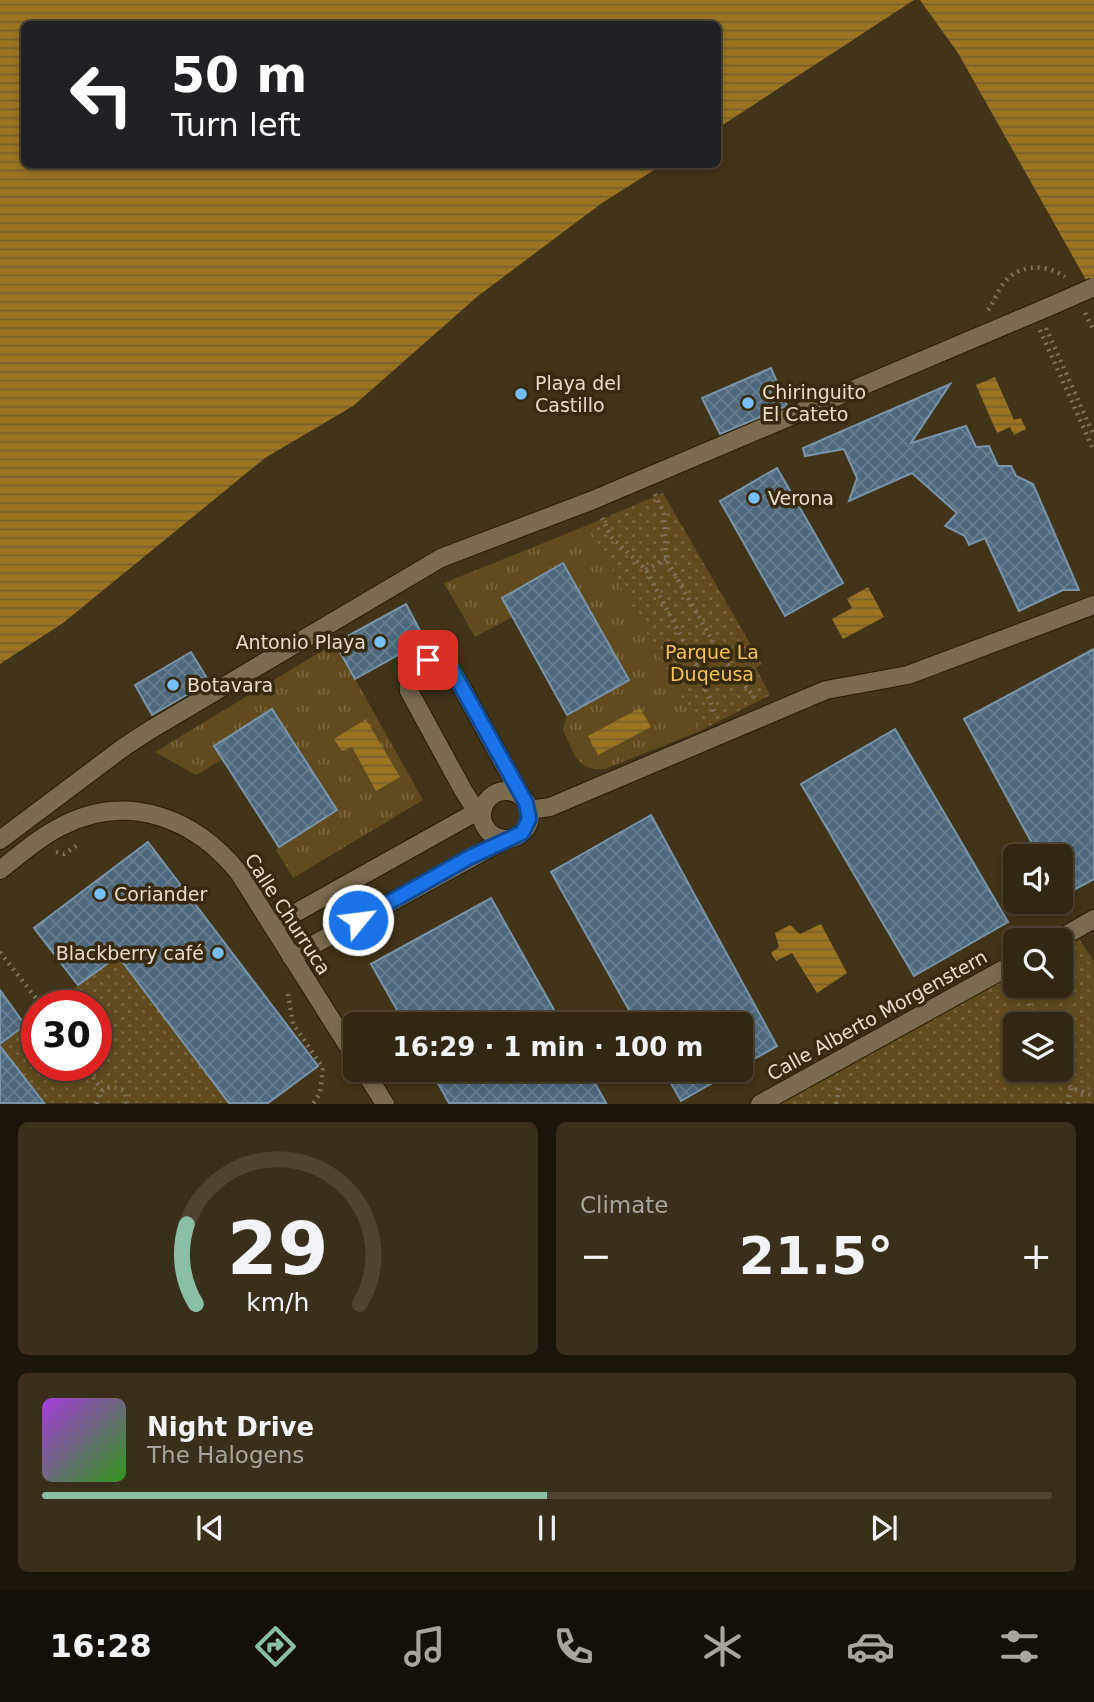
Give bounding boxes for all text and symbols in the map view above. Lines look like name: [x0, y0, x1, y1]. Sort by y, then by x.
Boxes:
text: 50 m: [171, 47, 307, 104]
icon: left: [56, 49, 147, 140]
text: Turn left: [171, 106, 301, 144]
place label: Playa del Castillo: [535, 372, 621, 416]
place label: Chiringuito El Cateto: [762, 381, 866, 425]
marker: Playa del Castillo: [513, 386, 529, 402]
marker: Chiringuito El Cateto: [740, 395, 756, 411]
place label: Verona: [768, 487, 834, 509]
marker: Verona: [746, 490, 762, 506]
pin: [398, 630, 458, 690]
place label: Antonio Playa: [236, 631, 366, 653]
marker: Antonio Playa: [372, 634, 388, 650]
icon: arrive: [409, 641, 447, 679]
park label: Parque La Duqeusa: [665, 641, 759, 685]
place label: Botavara: [187, 674, 273, 696]
marker: Botavara: [165, 677, 181, 693]
map controls: [1003, 844, 1073, 1082]
button: sound: [1003, 844, 1073, 914]
street label: Calle Churruca: [241, 849, 335, 979]
place label: Coriander: [114, 883, 207, 905]
position arrow: [321, 883, 395, 957]
marker: Coriander: [92, 886, 108, 902]
button: search: [1003, 928, 1073, 998]
place label: Blackberry café: [56, 942, 204, 964]
marker: Blackberry café: [210, 945, 226, 961]
street label: Calle Alberto Morgenstern: [763, 945, 991, 1085]
speed limit sign: 30: [21, 990, 112, 1081]
button: layers: [1003, 1012, 1073, 1082]
text: 16:29 · 1 min · 100 m: [393, 1032, 703, 1062]
text: Climate: [580, 1192, 669, 1218]
text: 29: [227, 1207, 329, 1292]
text: 21.5°: [739, 1226, 893, 1286]
text: −: [580, 1234, 612, 1278]
text: +: [1020, 1234, 1052, 1278]
text: km/h: [246, 1288, 310, 1317]
text: Night Drive: [147, 1412, 314, 1442]
text: The Halogens: [147, 1442, 304, 1468]
icon: previous: [191, 1509, 229, 1547]
icon: pause: [528, 1509, 566, 1547]
icon: next: [865, 1509, 903, 1547]
icon: directions: [251, 1622, 300, 1671]
icon: music: [400, 1622, 449, 1671]
icon: phone: [549, 1622, 598, 1671]
icon: climate: [698, 1622, 747, 1671]
icon: car: [846, 1622, 895, 1671]
icon: filters: [995, 1622, 1044, 1671]
text: 16:28: [50, 1627, 152, 1665]

